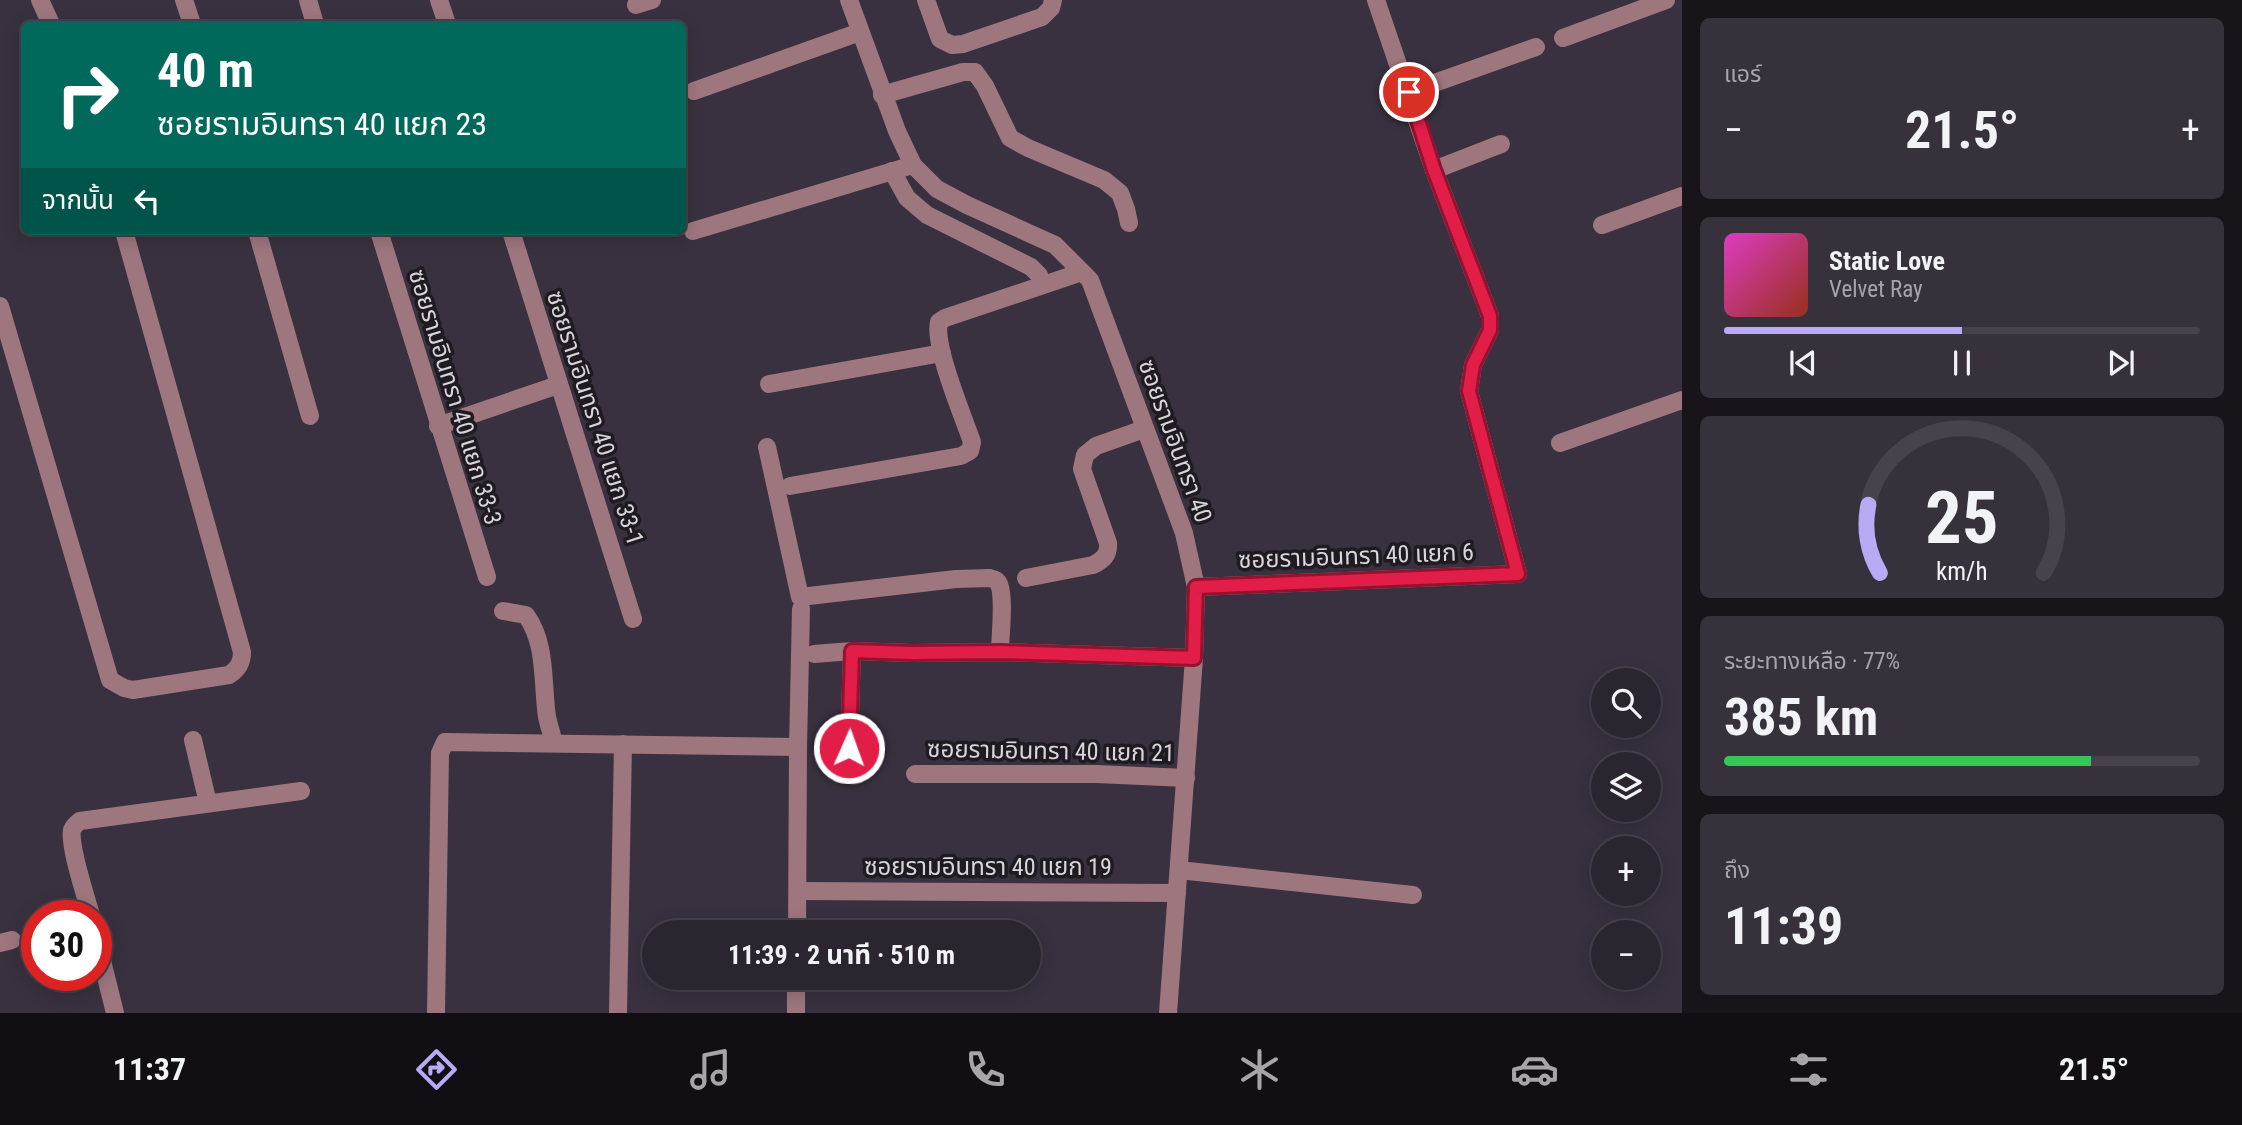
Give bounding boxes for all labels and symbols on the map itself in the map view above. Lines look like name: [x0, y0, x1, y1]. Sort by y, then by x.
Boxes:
pin: [1379, 62, 1439, 122]
street label: ซอยรามอินทรา 40 แยก 33-3: [403, 266, 507, 528]
street label: ซอยรามอินทรา 40 แยก 33-1: [541, 287, 649, 549]
street label: ซอยรามอินทรา 40: [1133, 356, 1217, 526]
street label: ซอยรามอินทรา 40 แยก 6: [1238, 538, 1474, 574]
position arrow: [812, 711, 886, 785]
street label: ซอยรามอินทรา 40 แยก 21: [927, 735, 1175, 767]
street label: ซอยรามอินทรา 40 แยก 19: [864, 853, 1112, 881]
speed limit sign: 30: [21, 900, 112, 991]

